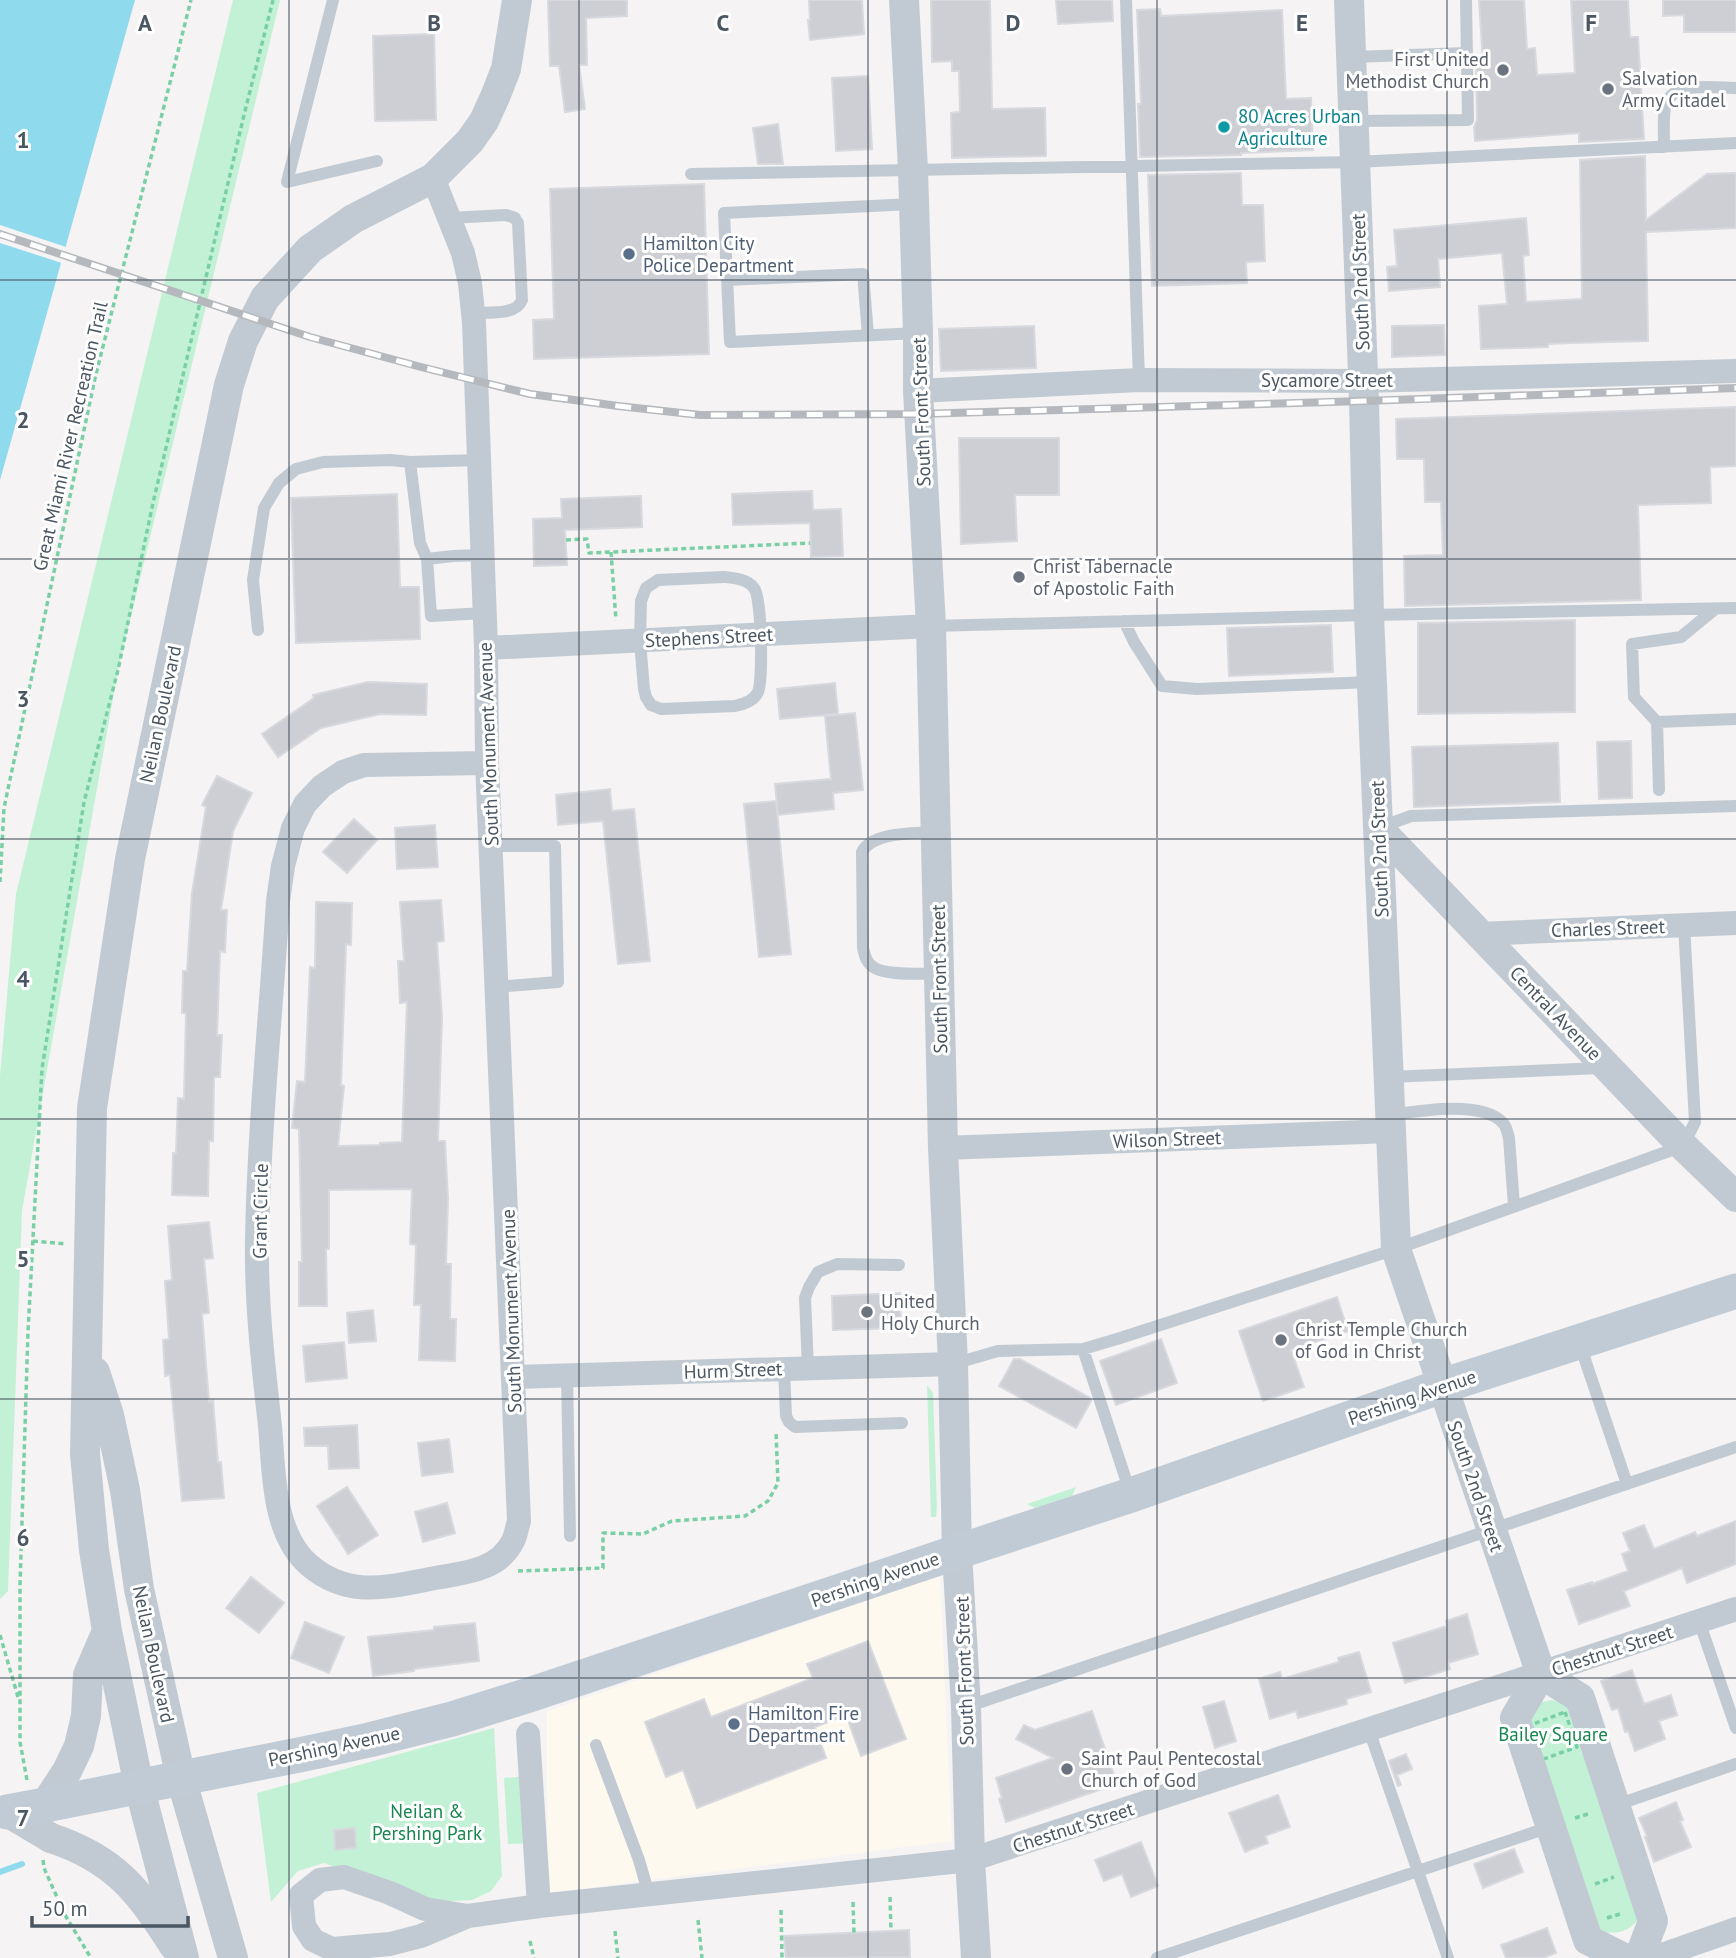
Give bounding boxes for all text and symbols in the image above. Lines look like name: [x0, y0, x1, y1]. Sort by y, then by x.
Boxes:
text: A: [138, 8, 152, 37]
text: B: [427, 8, 441, 37]
text: C: [717, 8, 730, 37]
text: D: [1006, 8, 1020, 37]
text: E: [1296, 8, 1308, 37]
text: F: [1585, 8, 1597, 37]
place label: First United Methodist Church: [1346, 47, 1489, 93]
marker: First United Methodist Church: [1495, 62, 1511, 78]
place label: Salvation Army Citadel: [1622, 66, 1726, 112]
marker: Salvation Army Citadel: [1600, 81, 1616, 97]
place label: 80 Acres Urban Agriculture: [1238, 104, 1361, 150]
marker: 80 Acres Urban Agriculture: [1216, 119, 1232, 135]
text: 1: [16, 125, 30, 154]
street label: South 2nd Street: [1346, 213, 1374, 351]
place label: Hamilton City Police Department: [643, 231, 794, 277]
marker: Hamilton City Police Department: [621, 246, 637, 262]
street label: Great Miami River Recreation Trail: [27, 298, 113, 573]
street label: South Front Street: [906, 336, 936, 487]
street label: Sycamore Street: [1261, 368, 1394, 392]
text: 2: [16, 405, 30, 434]
place label: Christ Tabernacle of Apostolic Faith: [1033, 554, 1174, 600]
marker: Christ Tabernacle of Apostolic Faith: [1011, 569, 1027, 585]
street label: Stephens Street: [644, 622, 774, 652]
street label: South Monument Avenue: [472, 642, 504, 846]
street label: Neilan Boulevard: [134, 643, 186, 785]
text: 3: [16, 684, 30, 713]
street label: South 2nd Street: [1365, 780, 1393, 918]
street label: South Front Street: [926, 904, 952, 1054]
street label: Charles Street: [1551, 914, 1666, 942]
street label: Central Avenue: [1505, 961, 1607, 1065]
text: 4: [16, 964, 30, 993]
street label: Wilson Street: [1112, 1125, 1222, 1153]
street label: Grant Circle: [247, 1163, 273, 1259]
street label: South Monument Avenue: [495, 1209, 527, 1413]
text: 5: [16, 1244, 30, 1273]
place label: United Holy Church: [881, 1289, 980, 1335]
marker: United Holy Church: [859, 1304, 875, 1320]
place label: Christ Temple Church of God in Christ: [1295, 1317, 1467, 1363]
marker: Christ Temple Church of God in Christ: [1273, 1332, 1289, 1348]
street label: Hurm Street: [683, 1356, 783, 1384]
street label: Pershing Avenue: [1345, 1364, 1479, 1430]
street label: South 2nd Street: [1442, 1417, 1510, 1555]
text: 6: [16, 1523, 30, 1552]
street label: Pershing Avenue: [808, 1546, 942, 1612]
street label: Neilan Boulevard: [128, 1583, 180, 1725]
street label: South Front Street: [949, 1595, 979, 1746]
street label: Chestnut Street: [1548, 1619, 1676, 1681]
place label: Hamilton Fire Department: [748, 1701, 859, 1747]
marker: Hamilton Fire Department: [726, 1716, 742, 1732]
street label: Pershing Avenue: [266, 1720, 402, 1772]
park label: Bailey Square: [1498, 1722, 1608, 1746]
place label: Saint Paul Pentecostal Church of God: [1081, 1746, 1262, 1792]
marker: Saint Paul Pentecostal Church of God: [1059, 1761, 1075, 1777]
street label: Chestnut Street: [1009, 1796, 1137, 1858]
park label: Neilan & Pershing Park: [372, 1799, 482, 1845]
text: 7: [16, 1803, 30, 1832]
scale bar: [32, 1884, 187, 1928]
text: 50 m: [42, 1895, 88, 1922]

